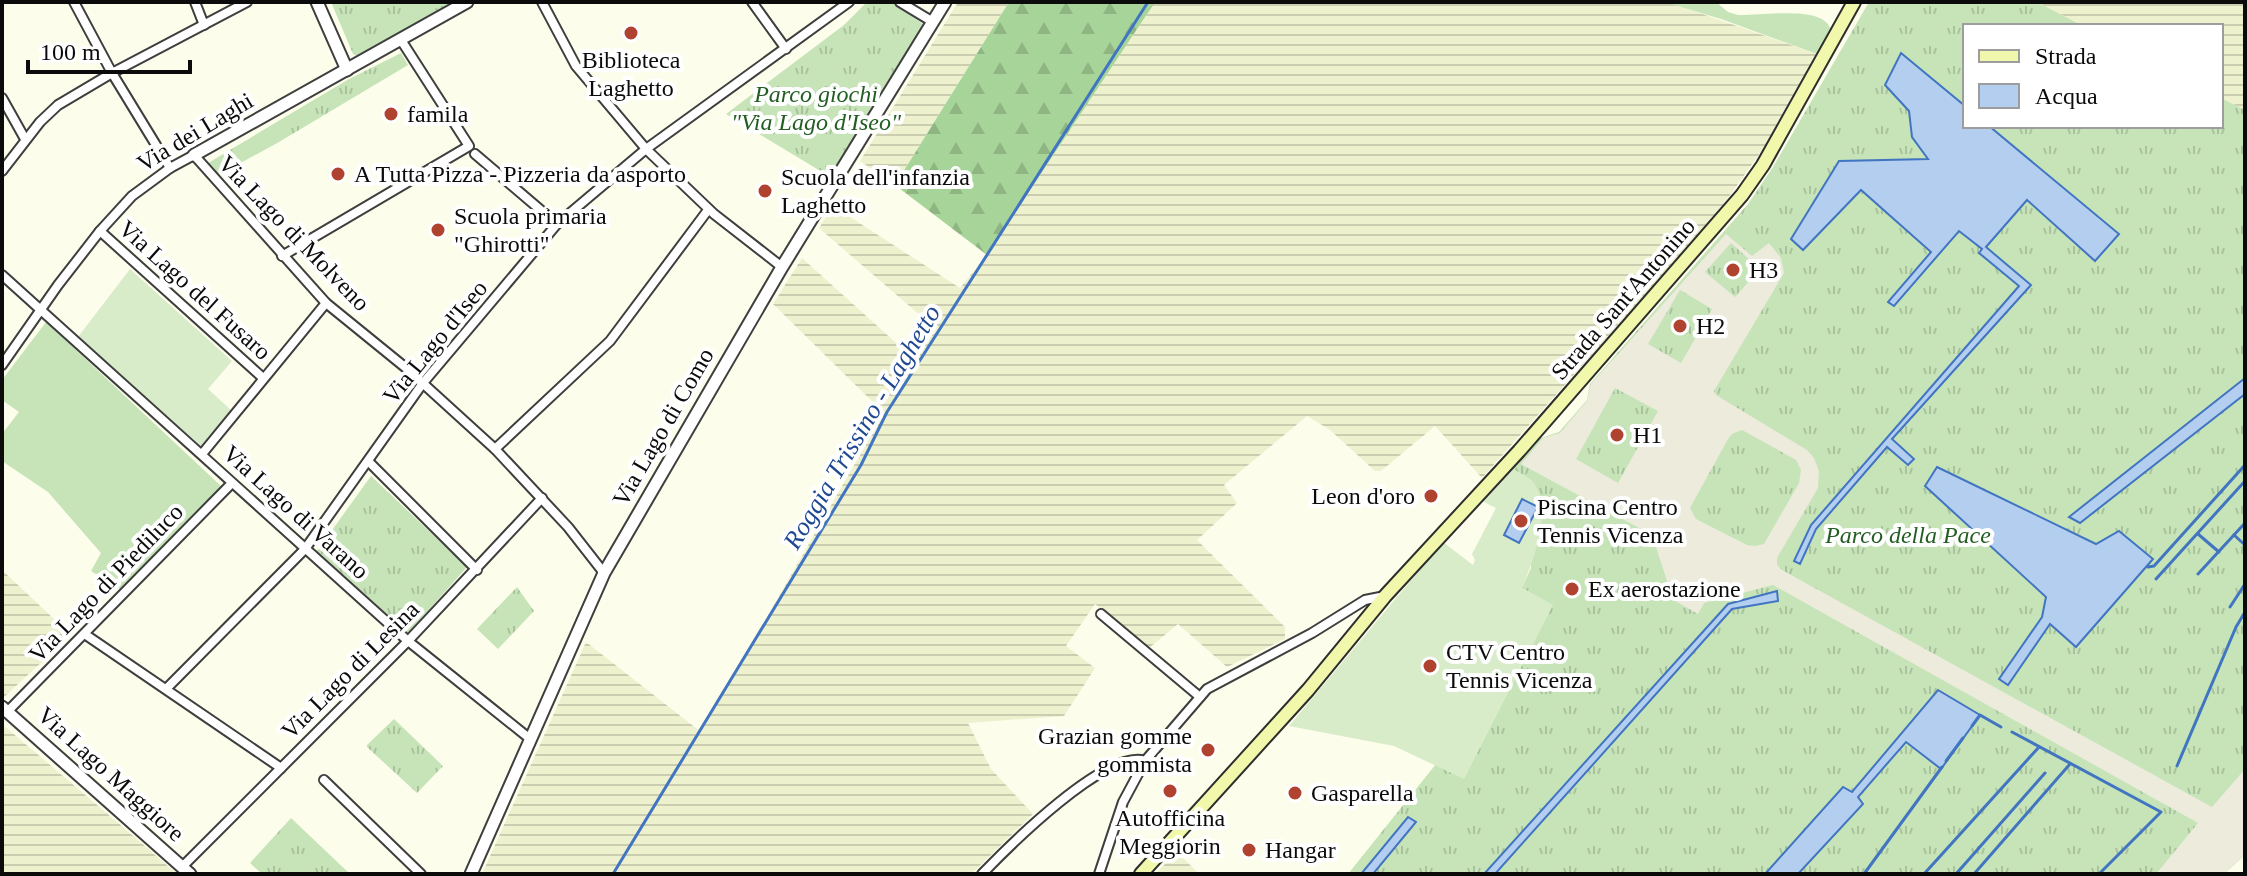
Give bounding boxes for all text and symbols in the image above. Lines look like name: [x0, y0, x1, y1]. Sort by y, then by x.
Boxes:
scale bar: [28, 24, 190, 74]
marker: Biblioteca Laghetto: [622, 24, 640, 42]
legend: [1963, 24, 2223, 128]
text: 100 m: [40, 39, 101, 65]
text: Strada: [2035, 43, 2097, 69]
place label: Biblioteca Laghetto: [582, 47, 681, 101]
park label: Parco giochi "Via Lago d'Iseo": [731, 81, 902, 135]
text: Acqua: [2035, 83, 2098, 109]
street label: Via dei Laghi: [132, 87, 258, 177]
place label: famila: [407, 101, 469, 127]
marker: famila: [382, 105, 400, 123]
street label: Via Lago di Molveno: [213, 150, 375, 316]
place label: A Tutta Pizza - Pizzeria da asporto: [354, 161, 686, 187]
place label: Scuola dell'infanzia Laghetto: [781, 164, 970, 218]
marker: A Tutta Pizza - Pizzeria da asporto: [329, 165, 347, 183]
marker: Scuola dell'infanzia Laghetto: [756, 182, 774, 200]
place label: Scuola primaria "Ghirotti": [454, 203, 607, 257]
street label: Strada Sant'Antonino: [1546, 213, 1700, 385]
street label: Via Lago del Fusaro: [114, 215, 276, 365]
marker: Scuola primaria "Ghirotti": [429, 221, 447, 239]
place label: H3: [1749, 257, 1778, 283]
marker: H3: [1724, 261, 1742, 279]
street label: Via Lago d'Iseo: [377, 275, 493, 409]
water label: Roggia Trissino - Laghetto: [777, 300, 946, 555]
place label: H2: [1696, 313, 1725, 339]
marker: H2: [1671, 317, 1689, 335]
street label: Via Lago di Como: [607, 343, 719, 511]
place label: H1: [1633, 422, 1662, 448]
marker: H1: [1608, 426, 1626, 444]
street label: Via Lago di Varano: [218, 440, 374, 584]
place label: Leon d'oro: [1311, 483, 1415, 509]
marker: Leon d'oro: [1422, 487, 1440, 505]
place label: Piscina Centro Tennis Vicenza: [1537, 494, 1684, 548]
street label: Via Lago di Piediluco: [24, 498, 188, 668]
marker: Piscina Centro Tennis Vicenza: [1512, 512, 1530, 530]
park label: Parco della Pace: [1824, 522, 1991, 548]
place label: Ex aerostazione: [1588, 576, 1741, 602]
marker: Ex aerostazione: [1563, 580, 1581, 598]
street label: Via Lago di Lesina: [276, 596, 424, 744]
place label: CTV Centro Tennis Vicenza: [1446, 639, 1593, 693]
marker: CTV Centro Tennis Vicenza: [1421, 657, 1439, 675]
street label: Via Lago Maggiore: [33, 701, 189, 847]
place label: Grazian gomme gommista: [1038, 723, 1192, 777]
marker: Grazian gomme gommista: [1199, 741, 1217, 759]
place label: Gasparella: [1311, 780, 1414, 806]
marker: Autofficina Meggiorin: [1161, 782, 1179, 800]
marker: Gasparella: [1286, 784, 1304, 802]
place label: Autofficina Meggiorin: [1115, 805, 1225, 859]
place label: Hangar: [1265, 837, 1336, 863]
marker: Hangar: [1240, 841, 1258, 859]

